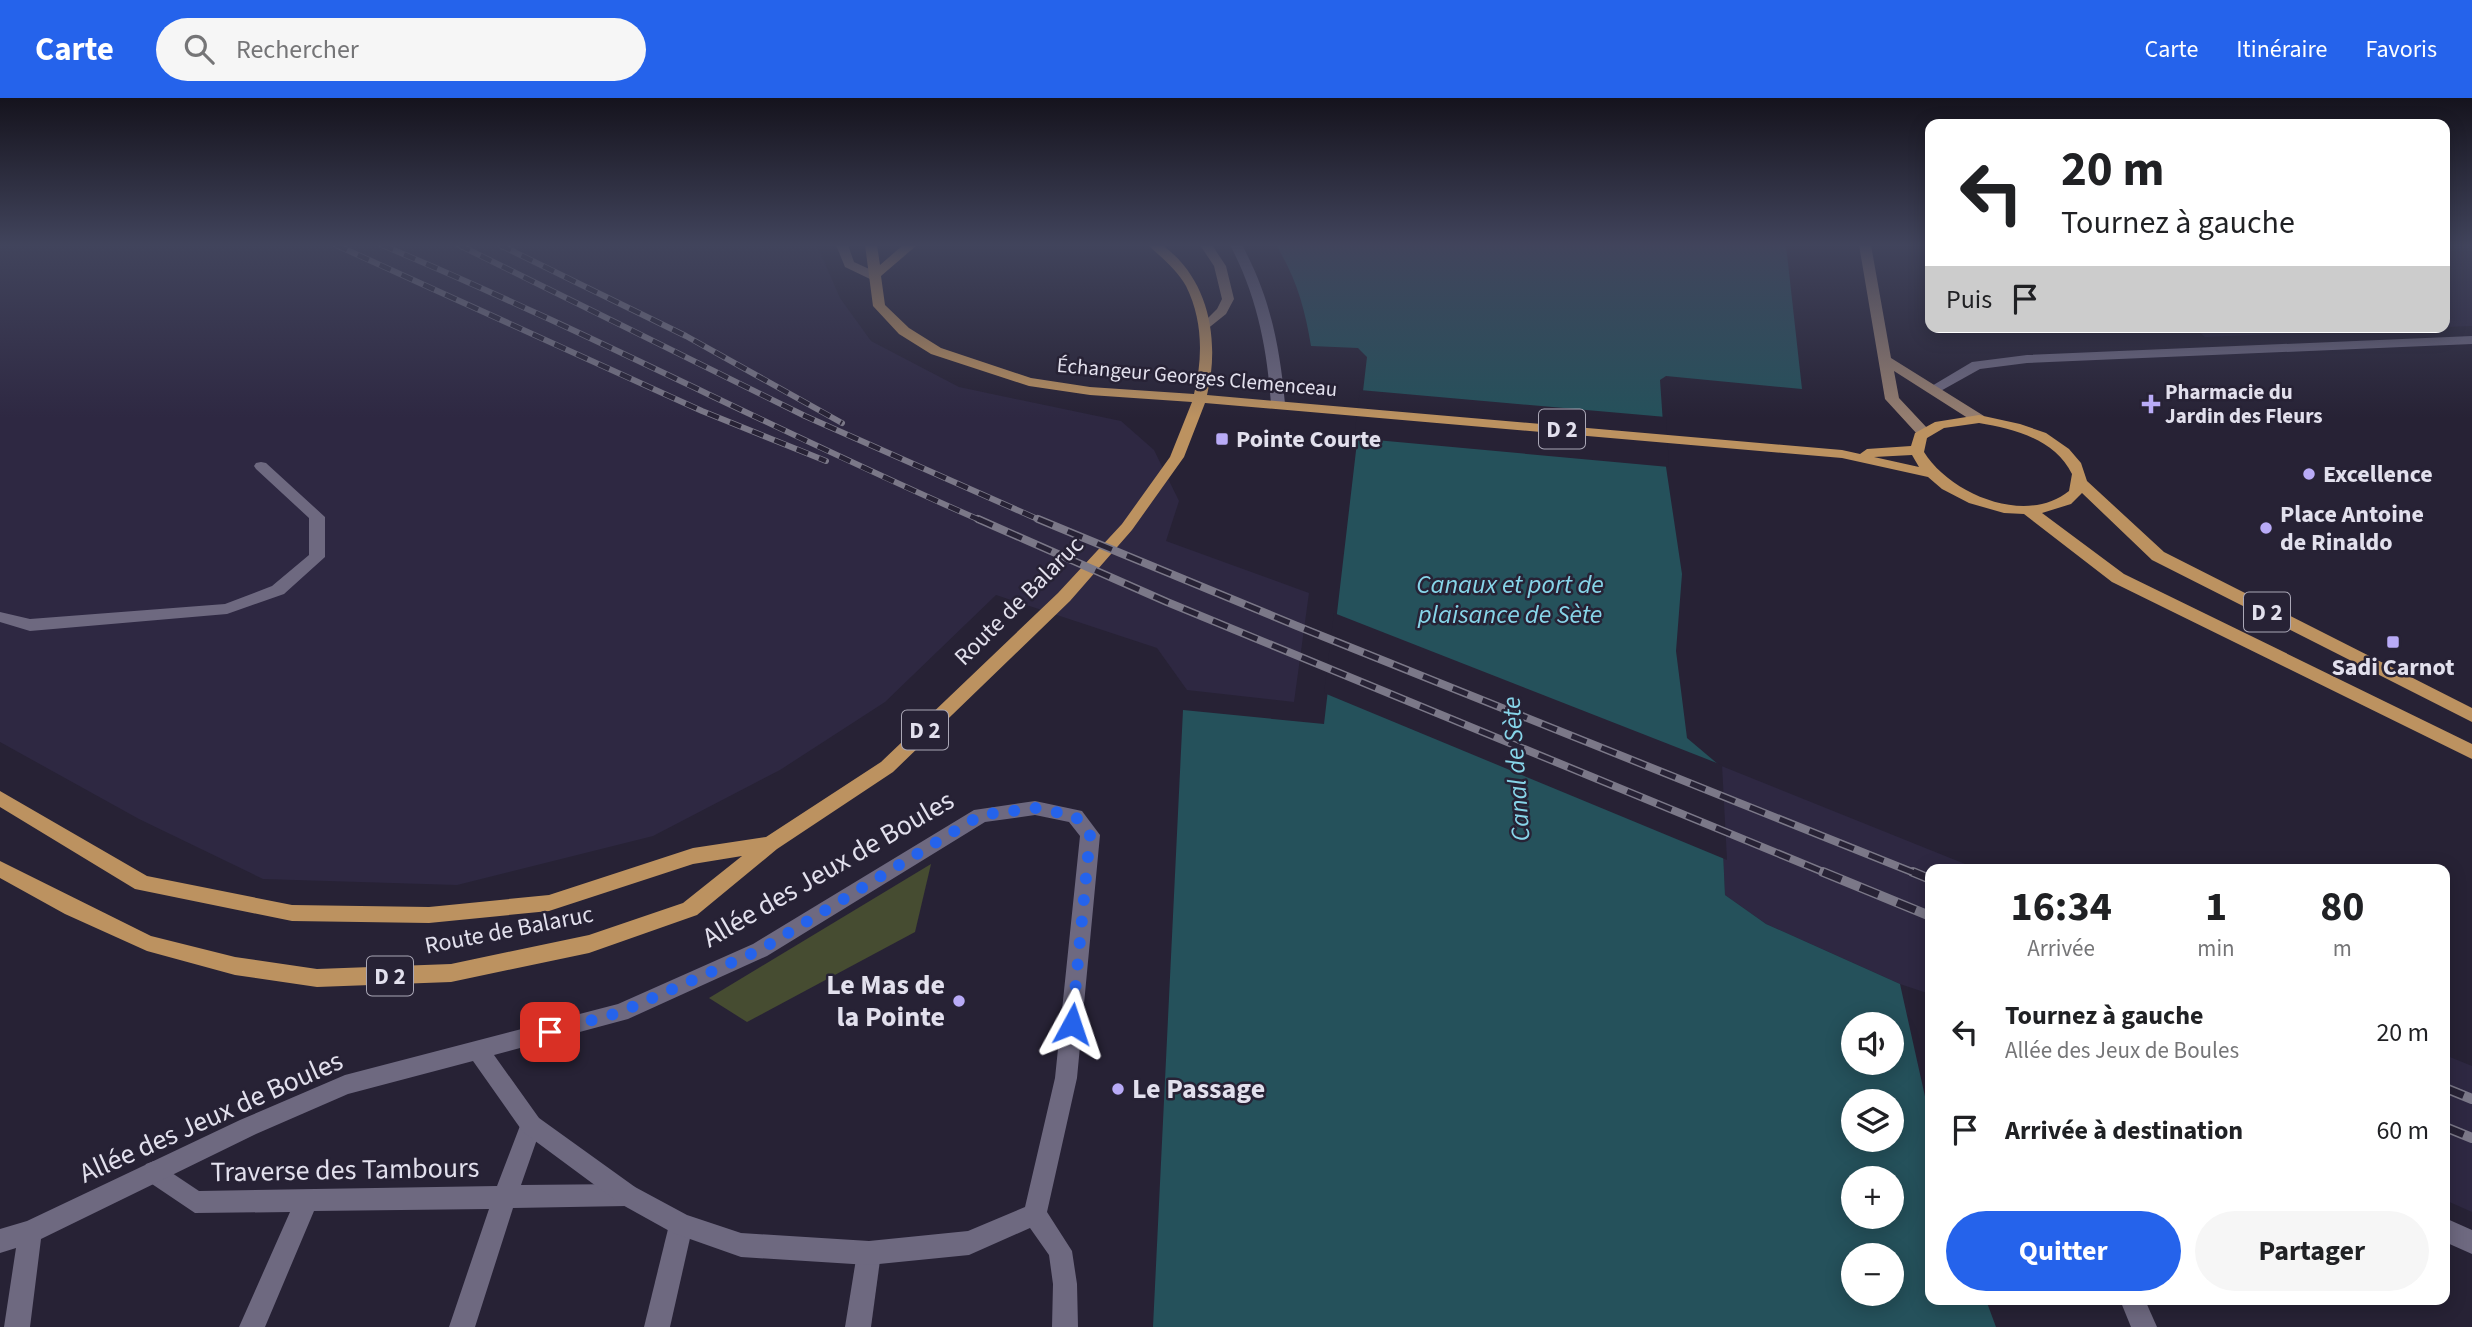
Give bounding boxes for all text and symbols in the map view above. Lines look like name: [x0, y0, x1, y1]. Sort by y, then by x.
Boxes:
search box: [156, 18, 646, 81]
text: Carte: [35, 26, 114, 73]
icon: search: [180, 30, 218, 68]
text: Rechercher: [236, 31, 359, 68]
text: Carte: [2144, 32, 2198, 67]
text: Itinéraire: [2236, 32, 2327, 67]
text: Favoris: [2365, 32, 2437, 67]
text: 20 m: [2061, 135, 2165, 205]
icon: left: [1946, 147, 2037, 238]
text: Tournez à gauche: [2061, 200, 2295, 246]
icon: arrive: [2006, 280, 2044, 318]
text: Puis: [1946, 281, 1992, 318]
street label: Échangeur Georges Clemenceau: [1056, 350, 1338, 404]
place label: Pharmacie du Jardin des Fleurs: [2165, 377, 2323, 431]
marker: Pharmacie du Jardin des Fleurs: [2143, 396, 2159, 412]
road number: D 2: [1539, 410, 1585, 448]
place label: Pointe Courte: [1236, 422, 1381, 457]
marker: Pointe Courte: [1214, 431, 1230, 447]
place label: Excellence: [2323, 457, 2433, 492]
marker: Excellence: [2301, 466, 2317, 482]
place label: Place Antoine de Rinaldo: [2280, 497, 2424, 560]
marker: Place Antoine de Rinaldo: [2258, 520, 2274, 536]
street label: Route de Balaruc: [946, 528, 1092, 674]
water label: Canaux et port de plaisance de Sète: [1416, 566, 1604, 633]
road number: D 2: [2244, 592, 2290, 632]
marker: Sadi Carnot: [2385, 634, 2401, 650]
place label: Sadi Carnot: [2332, 650, 2454, 685]
water label: Canal de Sète: [1492, 695, 1540, 843]
road number: D 2: [902, 710, 948, 750]
street label: Allée des Jeux de Boules: [695, 780, 961, 958]
text: 16:34: [2011, 877, 2112, 937]
text: 1: [2205, 877, 2227, 937]
text: 80: [2320, 877, 2364, 937]
street label: Route de Balaruc: [422, 897, 596, 963]
text: Arrivée: [2027, 932, 2095, 965]
text: min: [2197, 932, 2235, 965]
text: m: [2333, 932, 2352, 965]
road number: D 2: [367, 956, 413, 996]
place label: Le Mas de la Pointe: [826, 965, 945, 1037]
position arrow: [1035, 987, 1109, 1061]
marker: Le Mas de la Pointe: [951, 993, 967, 1009]
text: Tournez à gauche: [2005, 997, 2204, 1034]
pin: [520, 1002, 580, 1062]
map controls: [1841, 1012, 1904, 1306]
button: sound: [1841, 1012, 1904, 1075]
icon: arrive: [531, 1013, 569, 1051]
icon: left: [1946, 1013, 1984, 1051]
text: 20 m: [2376, 1014, 2429, 1051]
text: Allée des Jeux de Boules: [2005, 1034, 2239, 1067]
street label: Allée des Jeux de Boules: [73, 1041, 349, 1193]
place label: Le Passage: [1132, 1069, 1265, 1109]
marker: Le Passage: [1110, 1081, 1126, 1097]
button: layers: [1841, 1089, 1904, 1152]
icon: arrive: [1946, 1111, 1984, 1149]
text: Arrivée à destination: [2005, 1112, 2243, 1149]
text: 60 m: [2376, 1112, 2429, 1149]
street label: Traverse des Tambours: [210, 1148, 480, 1192]
button: +: [1841, 1166, 1904, 1229]
button: Quitter: [1946, 1211, 2181, 1291]
button: Partager: [2195, 1211, 2429, 1291]
button: −: [1841, 1243, 1904, 1306]

